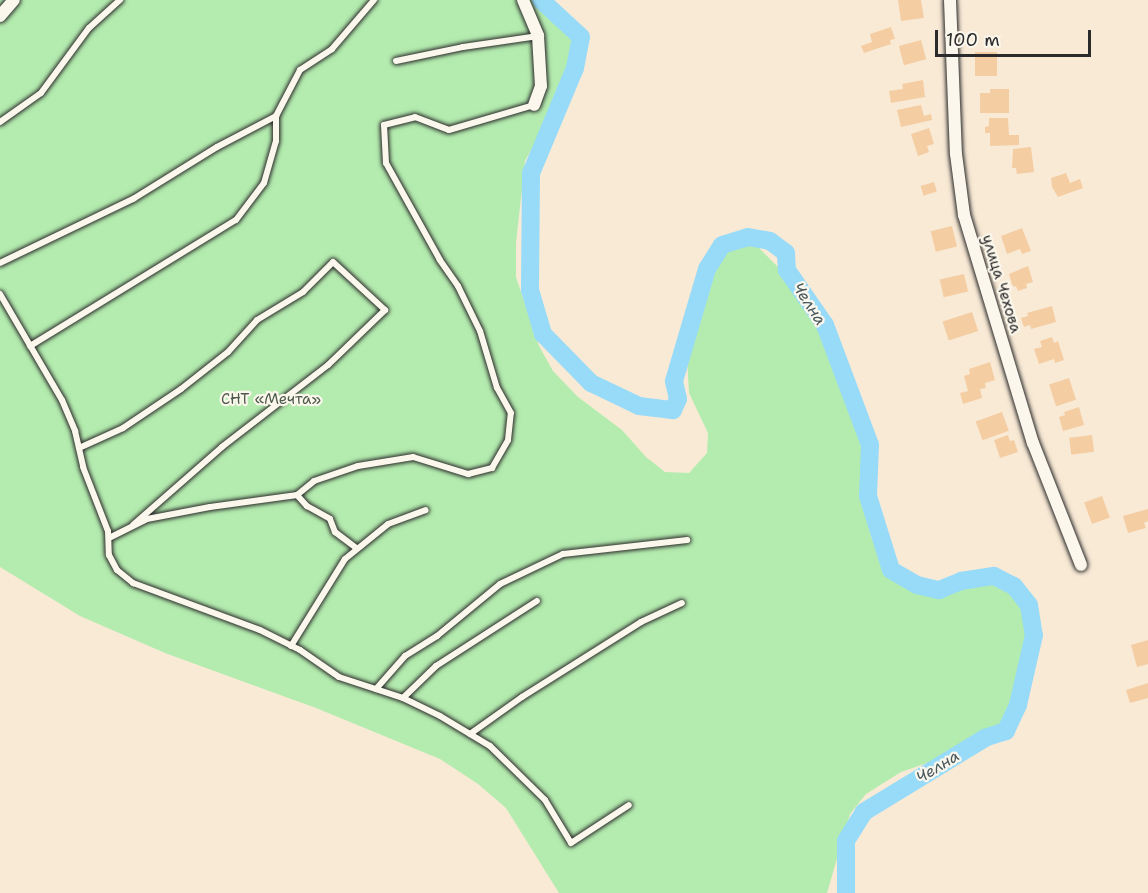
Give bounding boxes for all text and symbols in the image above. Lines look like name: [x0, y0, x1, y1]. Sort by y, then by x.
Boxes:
scale bar: [938, 18, 1094, 56]
text: 100 m: [946, 28, 1000, 52]
street label: улица Чехова: [978, 233, 1024, 335]
water label: Челна: [788, 279, 830, 329]
park label: СНТ «Мечта»: [221, 391, 321, 409]
water label: Челна: [913, 746, 963, 788]

